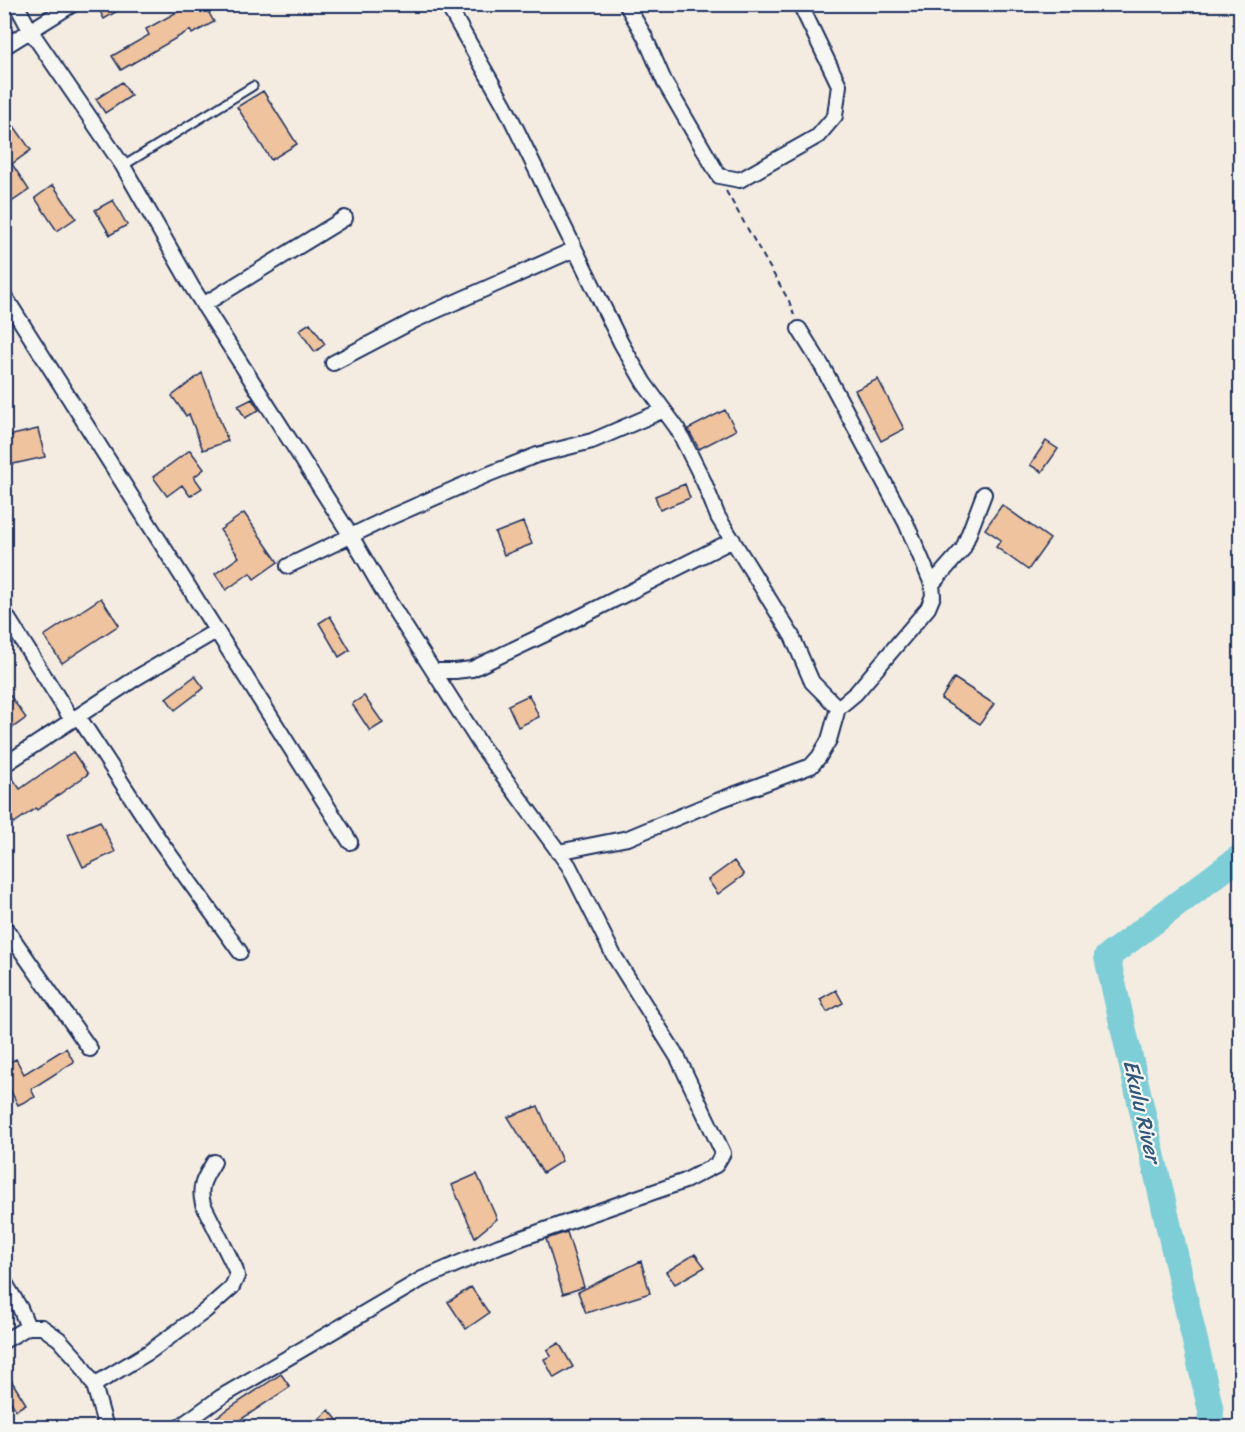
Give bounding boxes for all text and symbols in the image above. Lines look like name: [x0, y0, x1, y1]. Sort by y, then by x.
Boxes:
water label: Ekulu River: [1112, 1056, 1173, 1170]

